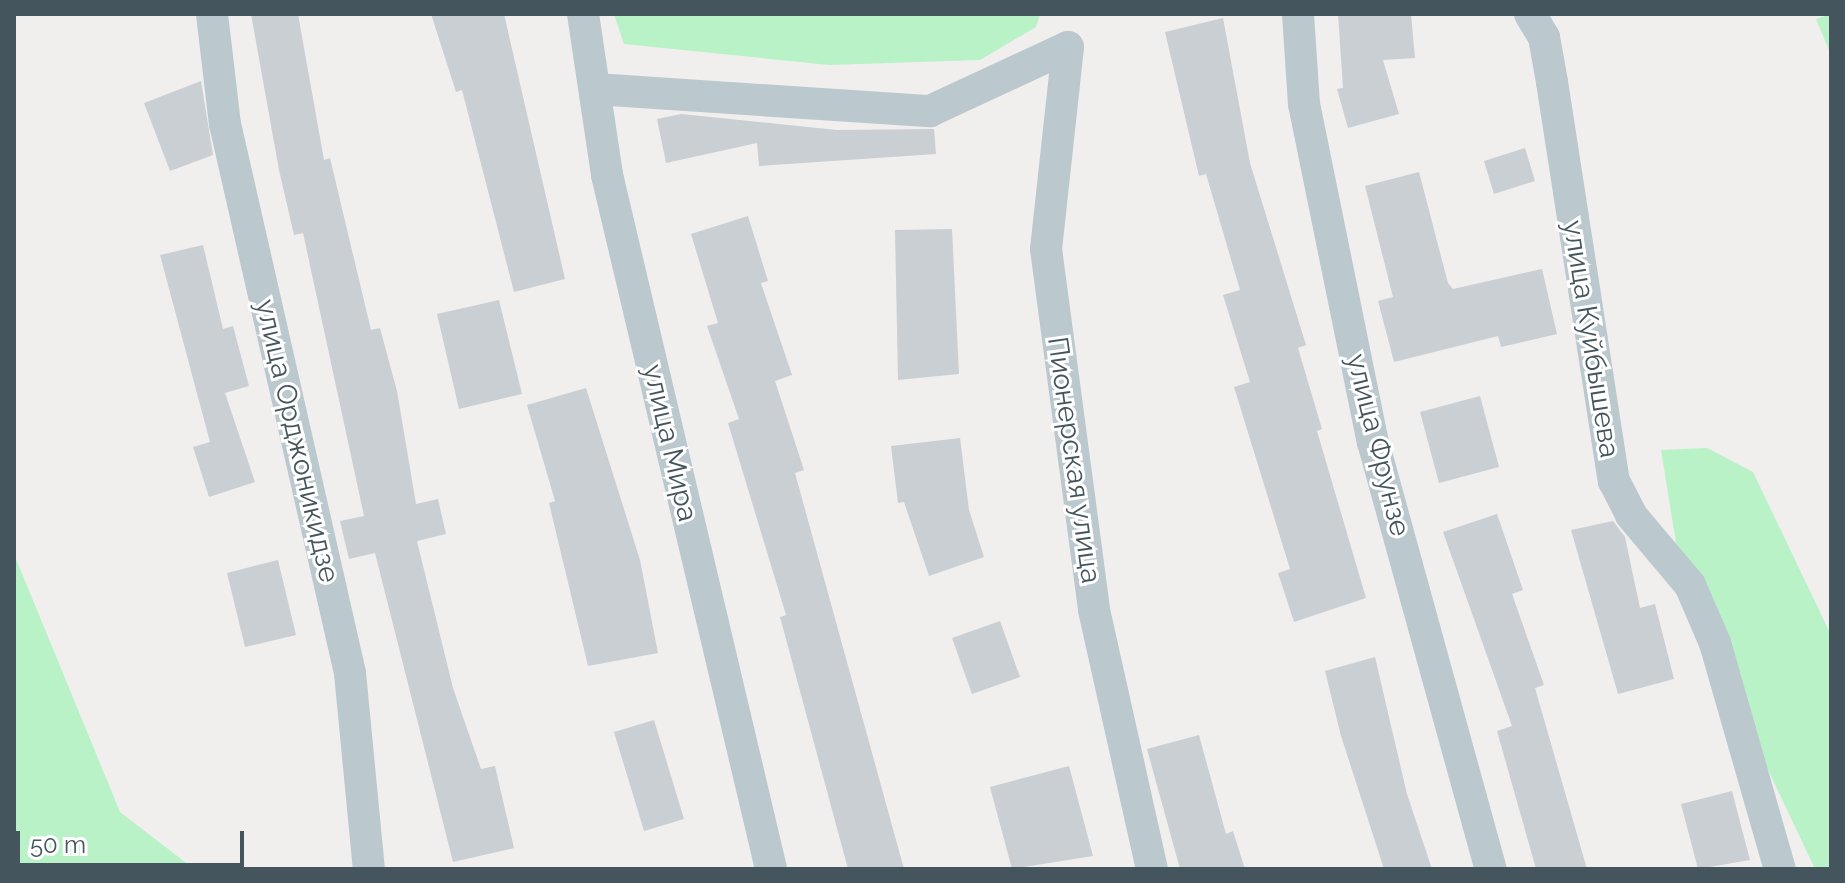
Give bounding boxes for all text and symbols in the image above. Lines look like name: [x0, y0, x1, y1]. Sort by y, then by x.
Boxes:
street label: улица Куйбышева: [1556, 218, 1626, 460]
street label: улица Орджоникидзе: [248, 296, 346, 586]
street label: Пионерская улица: [1040, 334, 1108, 586]
street label: улица Фрунзе: [1339, 350, 1417, 540]
street label: улица Мира: [636, 361, 704, 525]
scale bar: [20, 815, 248, 865]
text: 50 m: [30, 830, 86, 859]

